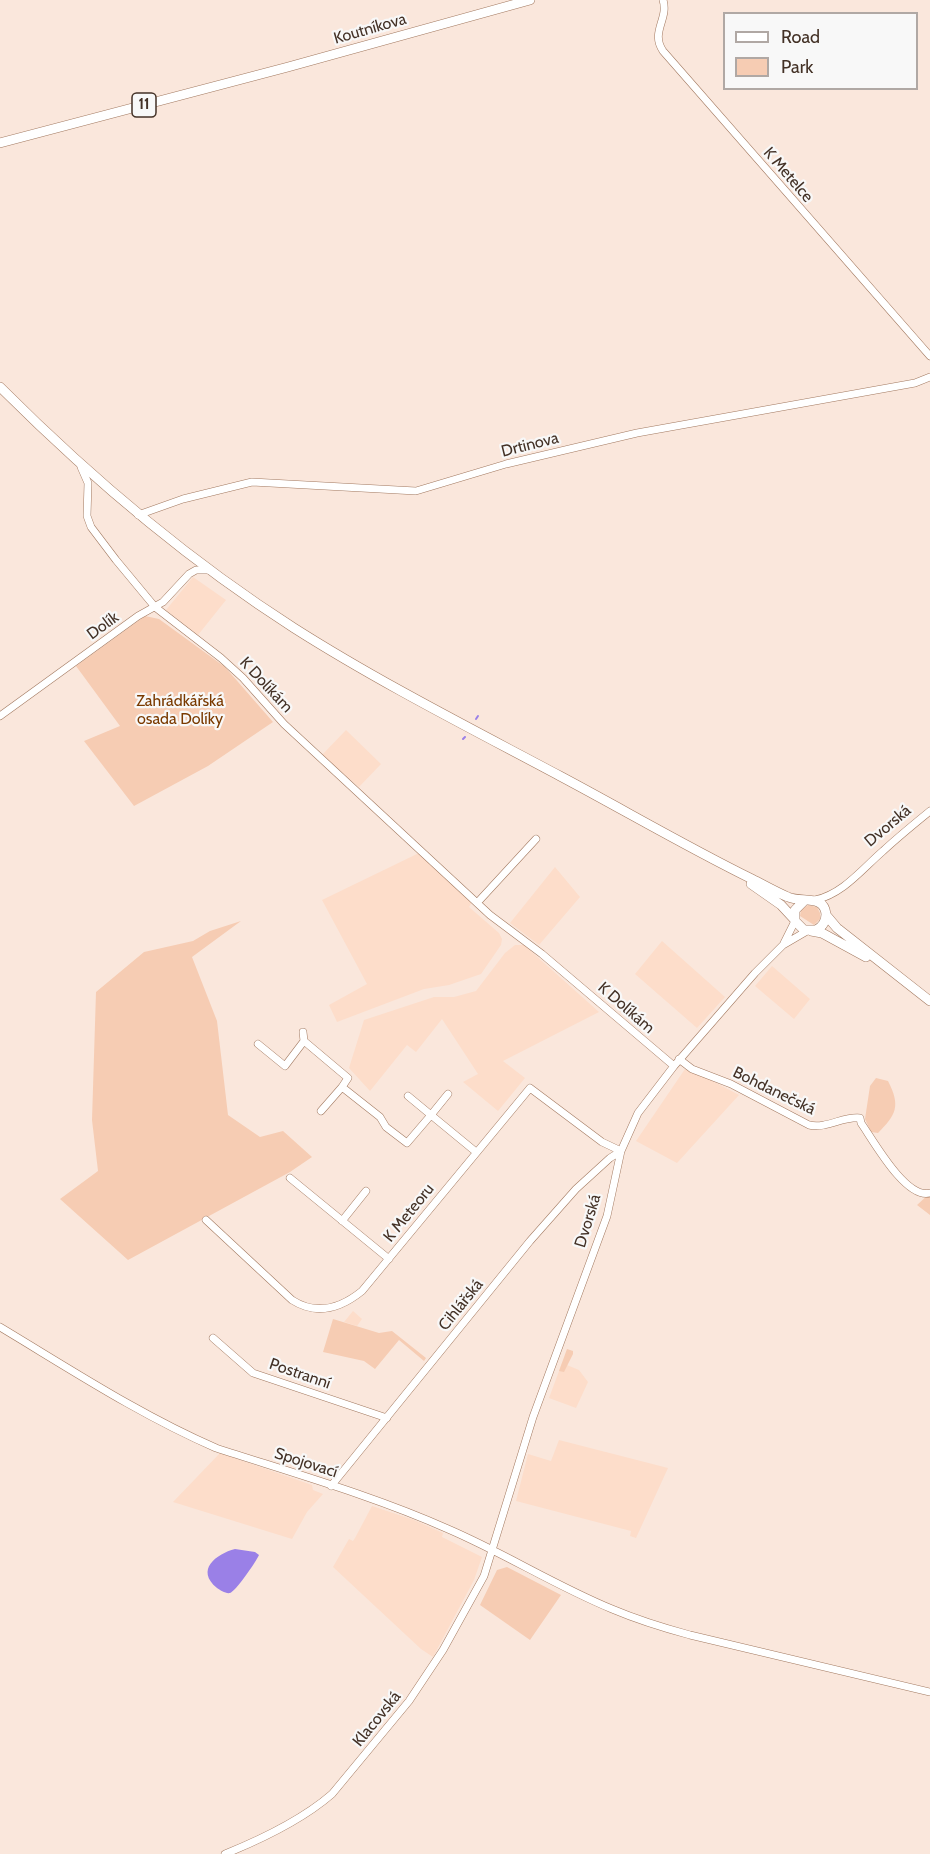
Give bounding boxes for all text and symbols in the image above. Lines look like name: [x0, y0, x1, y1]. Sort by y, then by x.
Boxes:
street label: Koutníkova: [332, 10, 408, 48]
legend: [723, 12, 918, 90]
text: Road: [781, 26, 820, 48]
text: Park: [781, 56, 813, 78]
road number: 11: [132, 93, 156, 117]
street label: K Metelce: [759, 144, 817, 206]
street label: Drtinova: [499, 429, 561, 461]
street label: Dolík: [83, 608, 123, 644]
street label: K Dolíkám: [235, 653, 297, 717]
park label: Zahrádkářská osada Dolíky: [136, 691, 224, 729]
street label: Dvorská: [861, 801, 915, 851]
street label: K Dolíkám: [594, 978, 658, 1038]
street label: Bohdanečská: [730, 1063, 818, 1119]
street label: K Meteoru: [380, 1180, 438, 1246]
street label: Dvorská: [571, 1192, 605, 1250]
street label: Cihlářská: [435, 1276, 487, 1334]
street label: Postranní: [267, 1355, 333, 1393]
street label: Spojovací: [272, 1444, 340, 1482]
street label: Klacovská: [349, 1687, 405, 1751]

